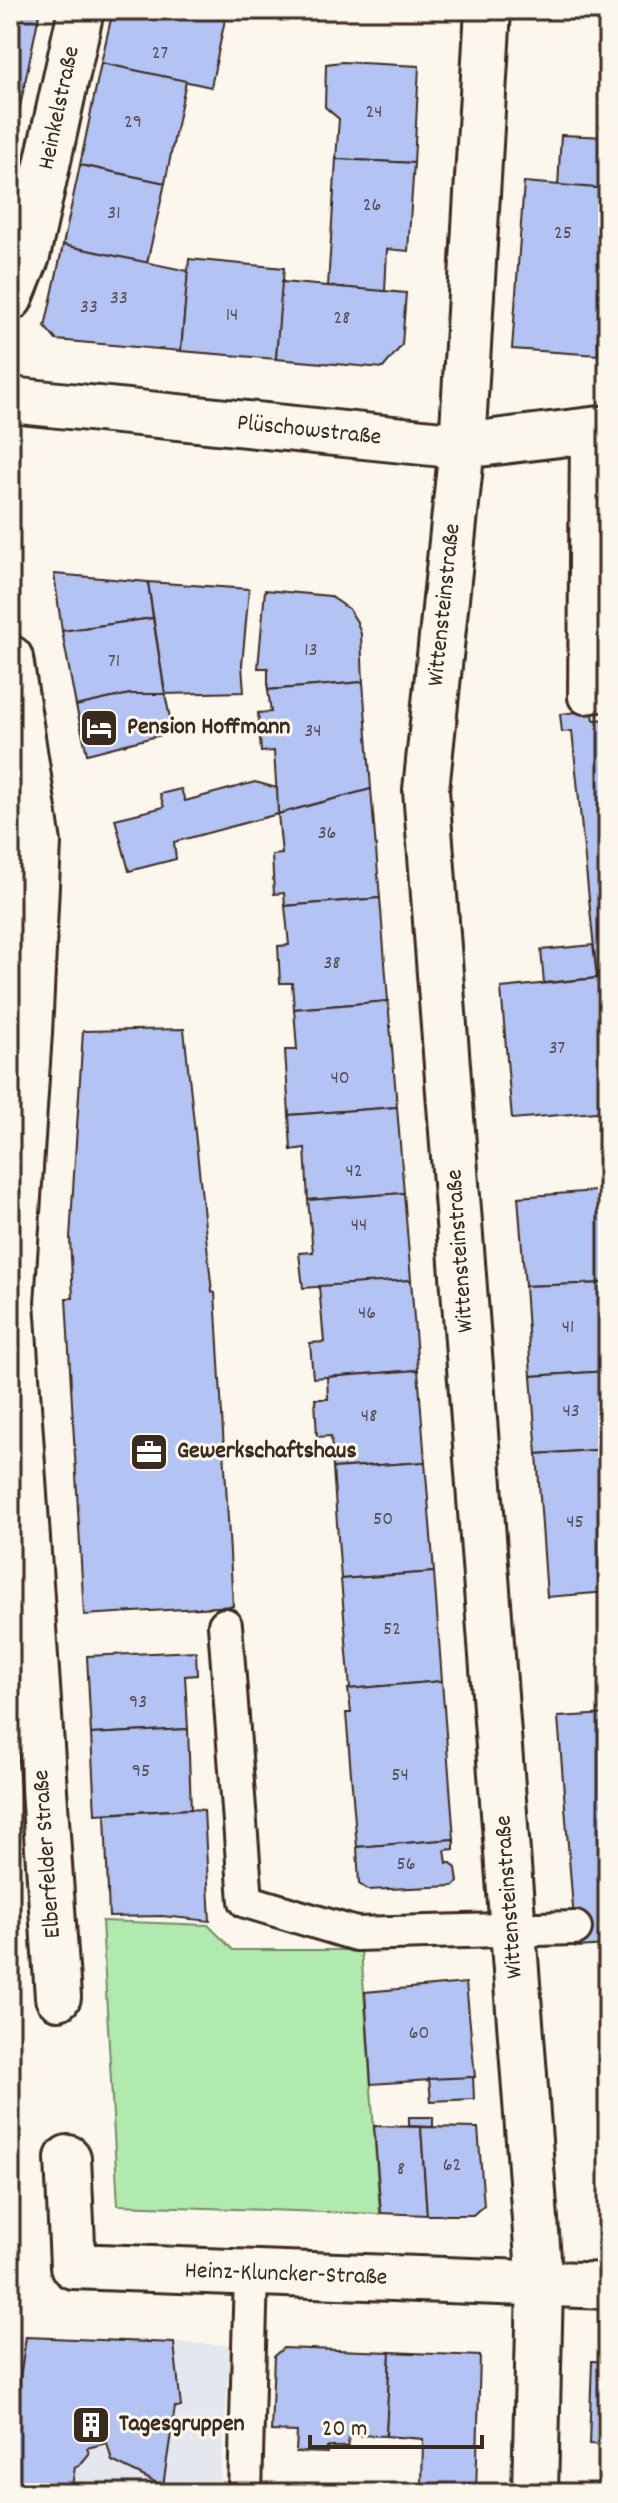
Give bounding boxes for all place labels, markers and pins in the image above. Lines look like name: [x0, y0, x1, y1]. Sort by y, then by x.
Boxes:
hotel icon: Pension Hoffmann: [78, 707, 120, 749]
place label: Pension Hoffmann: [127, 711, 290, 745]
office icon: Gewerkschaftshaus: [128, 1431, 170, 1473]
place label: Gewerkschaftshaus: [177, 1435, 357, 1469]
building icon: Tagesgruppen: [70, 2404, 112, 2446]
place label: Tagesgruppen: [119, 2408, 245, 2442]

